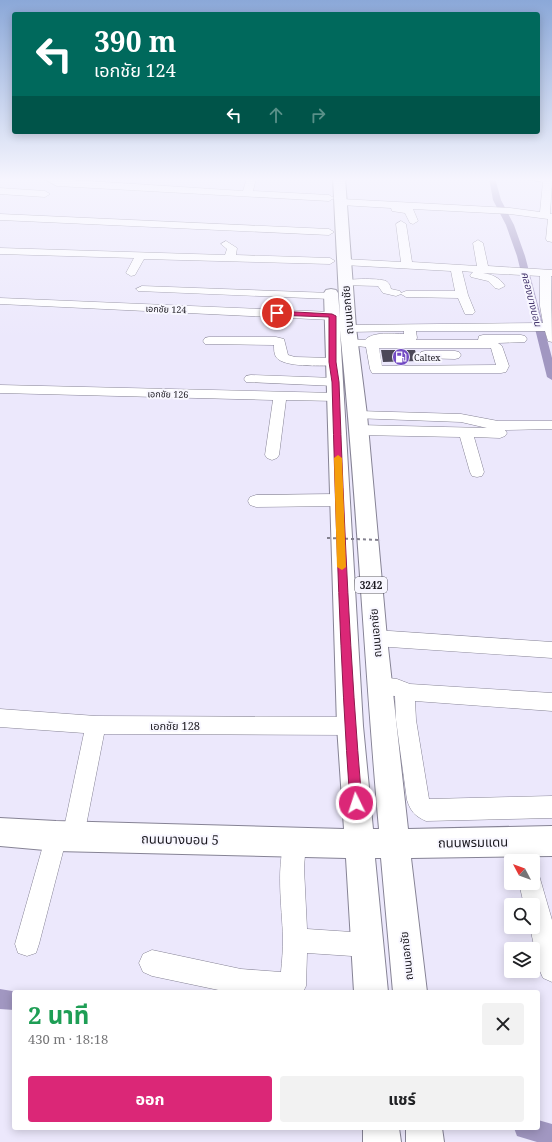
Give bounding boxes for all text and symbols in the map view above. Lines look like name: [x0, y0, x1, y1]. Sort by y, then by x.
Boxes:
text: 390 m: [94, 22, 176, 60]
icon: left: [28, 28, 80, 80]
text: เอกชัย 124: [94, 58, 176, 82]
icon: left: [223, 104, 245, 126]
icon: ahead: [265, 104, 287, 126]
icon: right: [307, 104, 329, 126]
water label: คลองบางบอน: [518, 270, 546, 329]
street label: ถนนเอกชัย: [337, 285, 357, 335]
pin: [260, 296, 294, 330]
street label: เอกชัย 124: [145, 302, 187, 316]
icon: arrive: [266, 302, 288, 324]
fuel station icon: Caltex: [391, 347, 411, 367]
place label: Caltex: [414, 351, 441, 364]
street label: เอกชัย 126: [147, 387, 189, 401]
road number: 3242: [355, 577, 387, 593]
street label: ถนนเอกชัย: [365, 608, 385, 658]
street label: เอกชัย 128: [150, 718, 200, 733]
position arrow: [335, 782, 377, 824]
street label: ถนนบางบอน 5: [141, 829, 219, 849]
street label: ถนนพรมแดน: [438, 832, 508, 852]
north arrow: [504, 854, 540, 890]
map controls: [504, 854, 540, 978]
button: search: [504, 898, 540, 934]
street label: ถนนเอกชัย: [396, 931, 416, 981]
button: layers: [504, 942, 540, 978]
text: 2 นาที: [28, 998, 89, 1031]
button: close: [482, 1003, 524, 1045]
text: 430 m · 18:18: [28, 1030, 108, 1048]
button: ออก: [28, 1076, 272, 1122]
button: แชร์: [280, 1076, 524, 1122]

